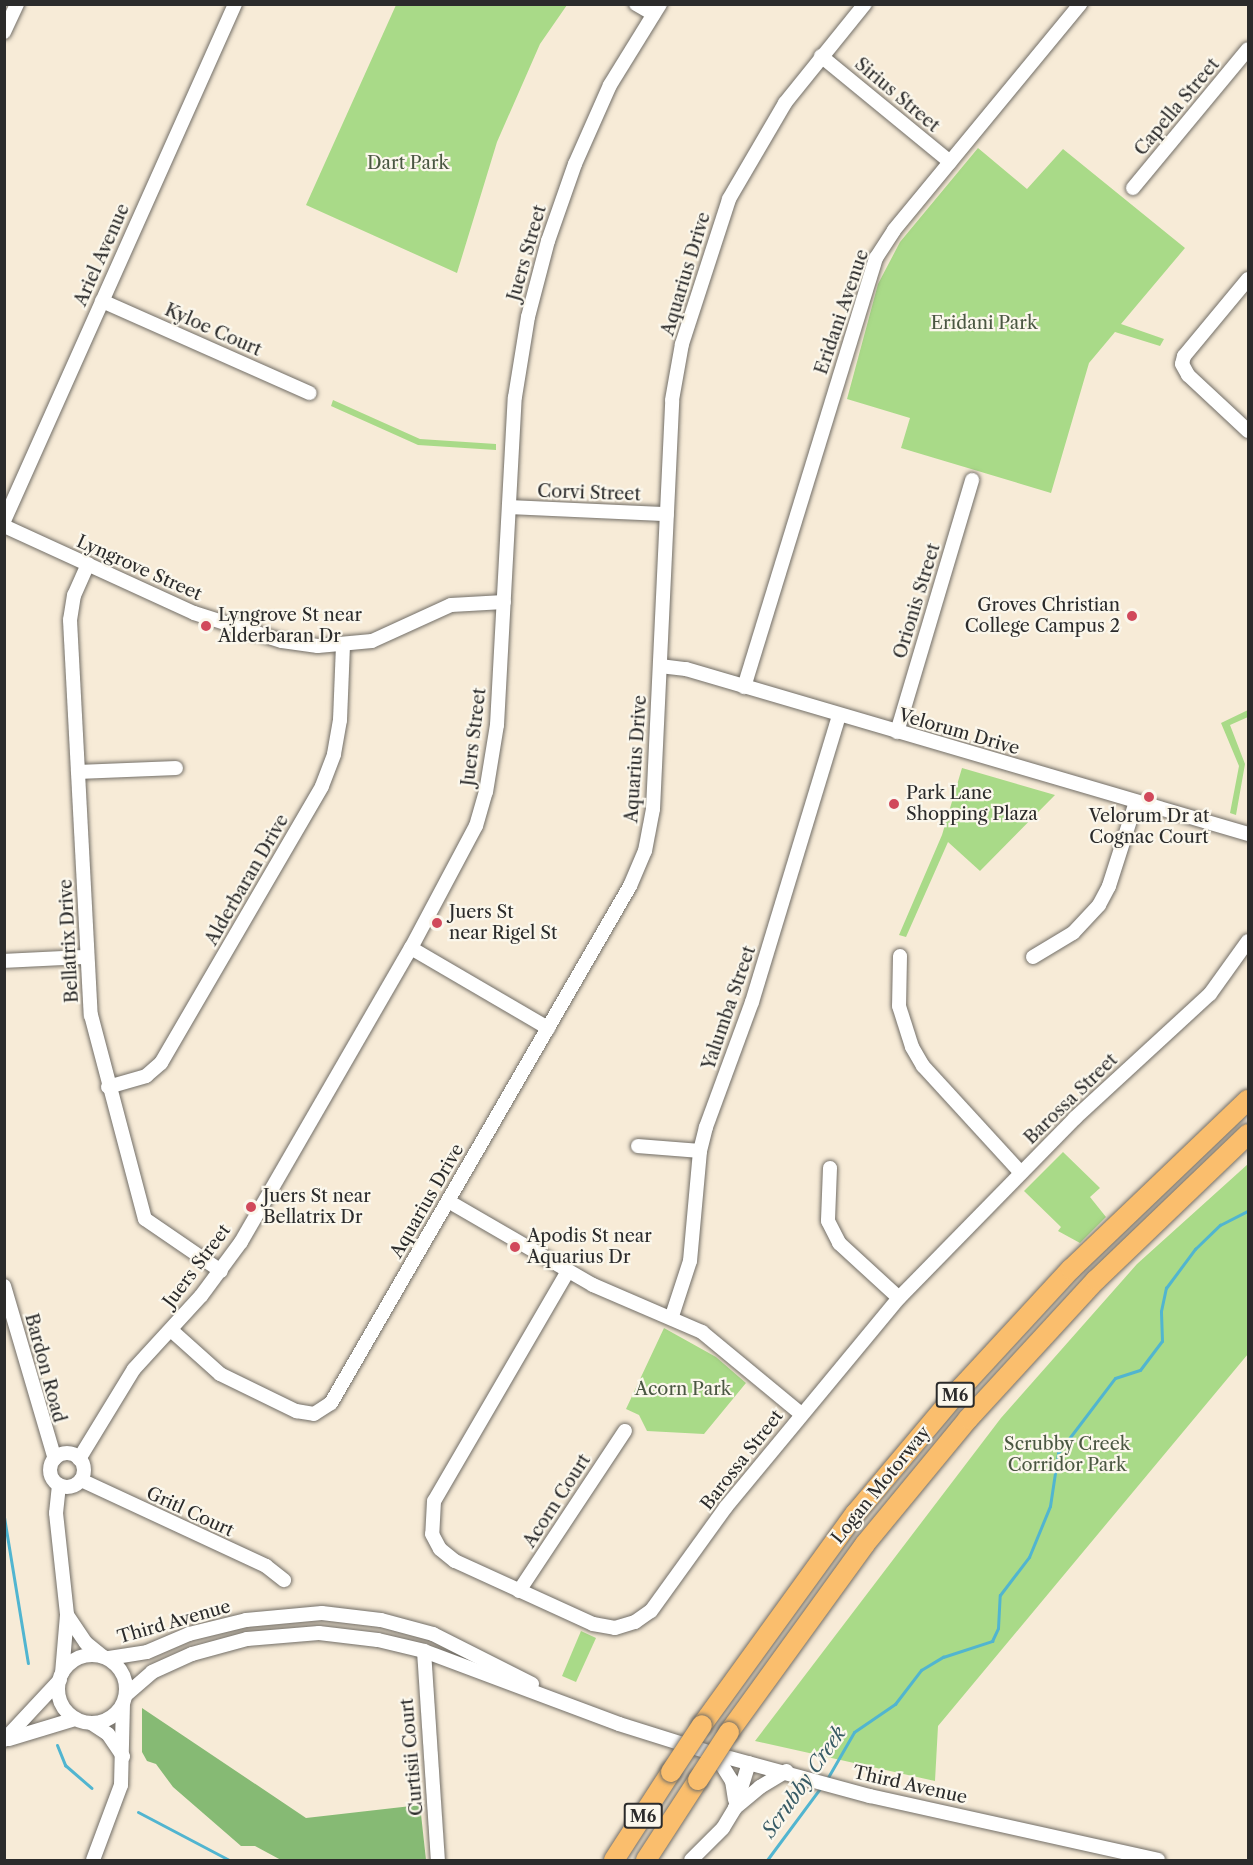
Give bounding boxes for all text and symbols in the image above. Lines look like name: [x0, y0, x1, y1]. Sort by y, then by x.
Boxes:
street label: Sirius Street: [850, 53, 944, 137]
street label: Capella Street: [1130, 54, 1224, 160]
park label: Dart Park: [367, 152, 449, 174]
street label: Ariel Avenue: [70, 200, 134, 310]
street label: Juers Street: [503, 203, 551, 303]
street label: Aquarius Drive: [657, 210, 715, 338]
street label: Eridani Avenue: [810, 246, 874, 378]
street label: Kyloe Court: [161, 299, 265, 361]
park label: Eridani Park: [931, 312, 1037, 334]
street label: Corvi Street: [537, 480, 641, 506]
street label: Lyngrove Street: [73, 531, 205, 605]
street label: Orionis Street: [889, 541, 945, 661]
place label: Groves Christian College Campus 2: [965, 595, 1120, 638]
place label: Lyngrove St near Alderbaran Dr: [218, 605, 362, 648]
marker: Groves Christian College Campus 2: [1125, 609, 1139, 623]
marker: Lyngrove St near Alderbaran Dr: [199, 619, 213, 633]
street label: Juers Street: [457, 687, 491, 787]
street label: Aquarius Drive: [621, 694, 651, 824]
street label: Velorum Drive: [896, 704, 1022, 760]
place label: Park Lane Shopping Plaza: [906, 783, 1038, 826]
marker: Velorum Dr at Cognac Court: [1142, 790, 1156, 804]
marker: Park Lane Shopping Plaza: [887, 797, 901, 811]
place label: Velorum Dr at Cognac Court: [1089, 806, 1209, 848]
street label: Alderbaran Drive: [201, 811, 293, 949]
street label: Bellatrix Drive: [55, 878, 83, 1004]
place label: Juers St near Rigel St: [449, 902, 558, 944]
marker: Juers St near Rigel St: [430, 916, 444, 930]
street label: Yalumba Street: [698, 943, 760, 1073]
street label: Barossa Street: [1020, 1049, 1122, 1149]
street label: Aquarius Drive: [386, 1140, 468, 1262]
place label: Juers St near Bellatrix Dr: [263, 1186, 371, 1228]
marker: Juers St near Bellatrix Dr: [244, 1200, 258, 1214]
street label: Juers Street: [159, 1220, 235, 1312]
place label: Apodis St near Aquarius Dr: [527, 1226, 652, 1268]
marker: Apodis St near Aquarius Dr: [508, 1240, 522, 1254]
street label: Bardon Road: [20, 1311, 70, 1425]
park label: Acorn Park: [635, 1378, 731, 1400]
road number: M6: [936, 1382, 974, 1408]
street label: Barossa Street: [696, 1406, 788, 1514]
street label: Logan Motorway: [827, 1422, 935, 1548]
park label: Scrubby Creek Corridor Park: [1004, 1434, 1130, 1476]
street label: Acorn Court: [519, 1450, 595, 1552]
street label: Gritl Court: [143, 1482, 237, 1542]
street label: Third Avenue: [115, 1595, 233, 1649]
street label: Curtisii Court: [396, 1697, 428, 1817]
water label: Scrubby Creek: [757, 1722, 851, 1842]
street label: Third Avenue: [850, 1761, 970, 1809]
road number: M6: [624, 1803, 662, 1829]

